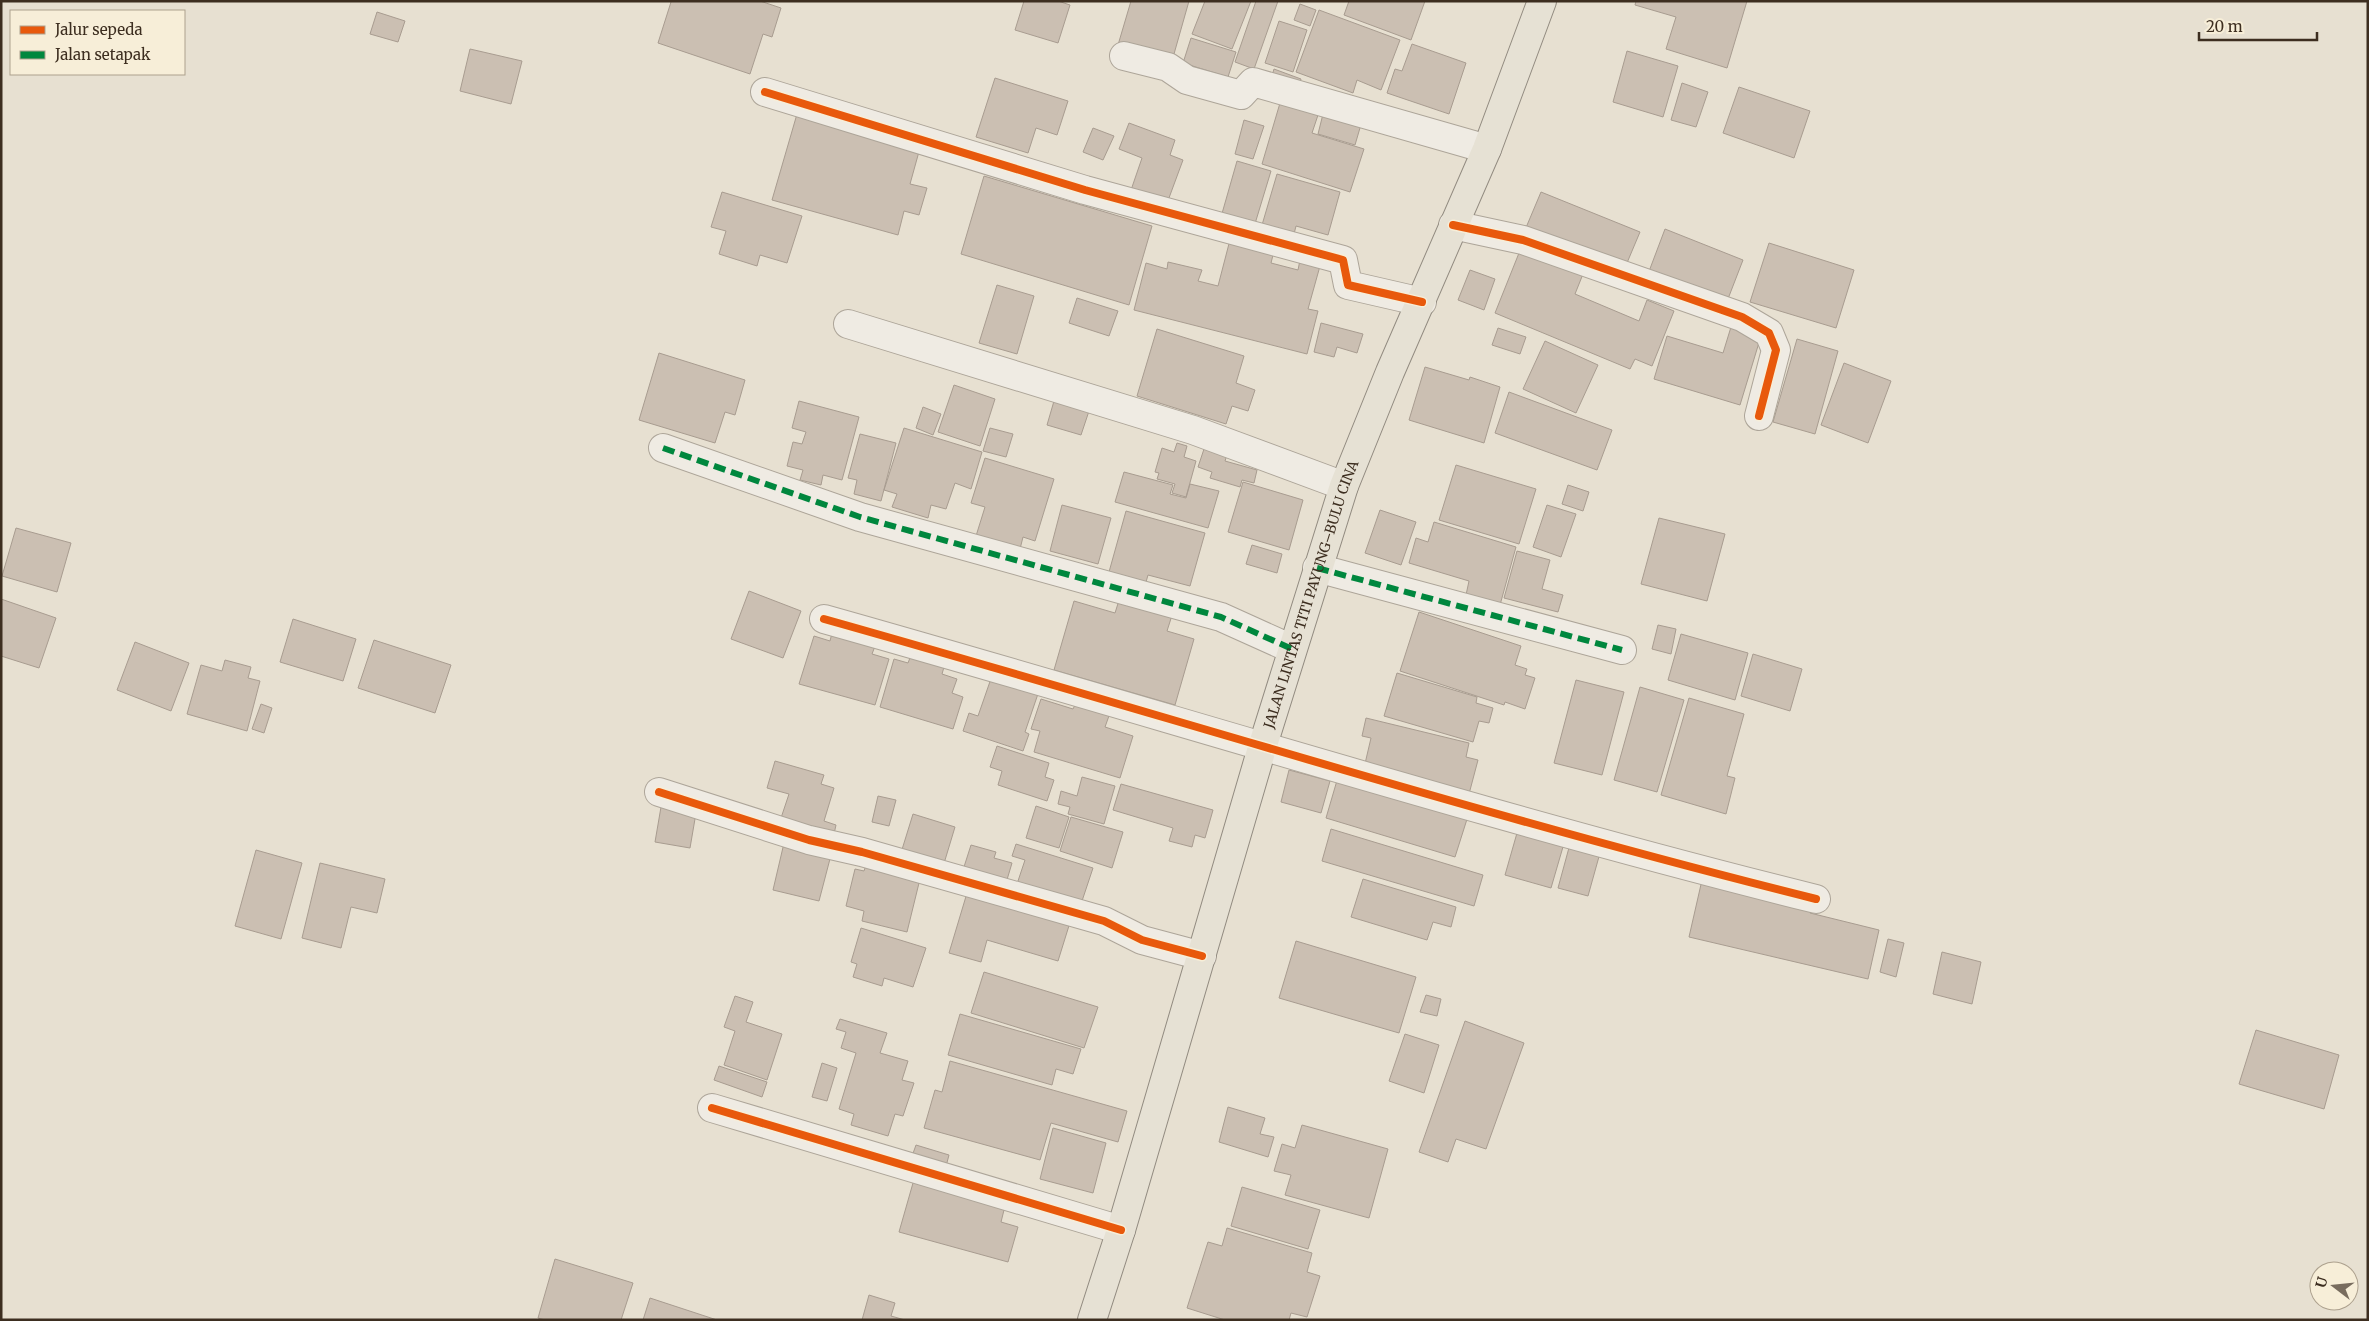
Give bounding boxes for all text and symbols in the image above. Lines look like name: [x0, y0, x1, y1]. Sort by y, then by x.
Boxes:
legend: [10, 10, 185, 75]
scale bar: [2199, 10, 2316, 42]
text: 20 m: [2206, 17, 2243, 36]
text: Jalur sepeda: [54, 20, 142, 39]
text: Jalan setapak: [54, 45, 151, 64]
street label: JALAN LINTAS TITI PAYUNG–BULU CINA: [1259, 458, 1362, 732]
north arrow: [2309, 1261, 2359, 1311]
text: U: [2311, 1274, 2332, 1290]

